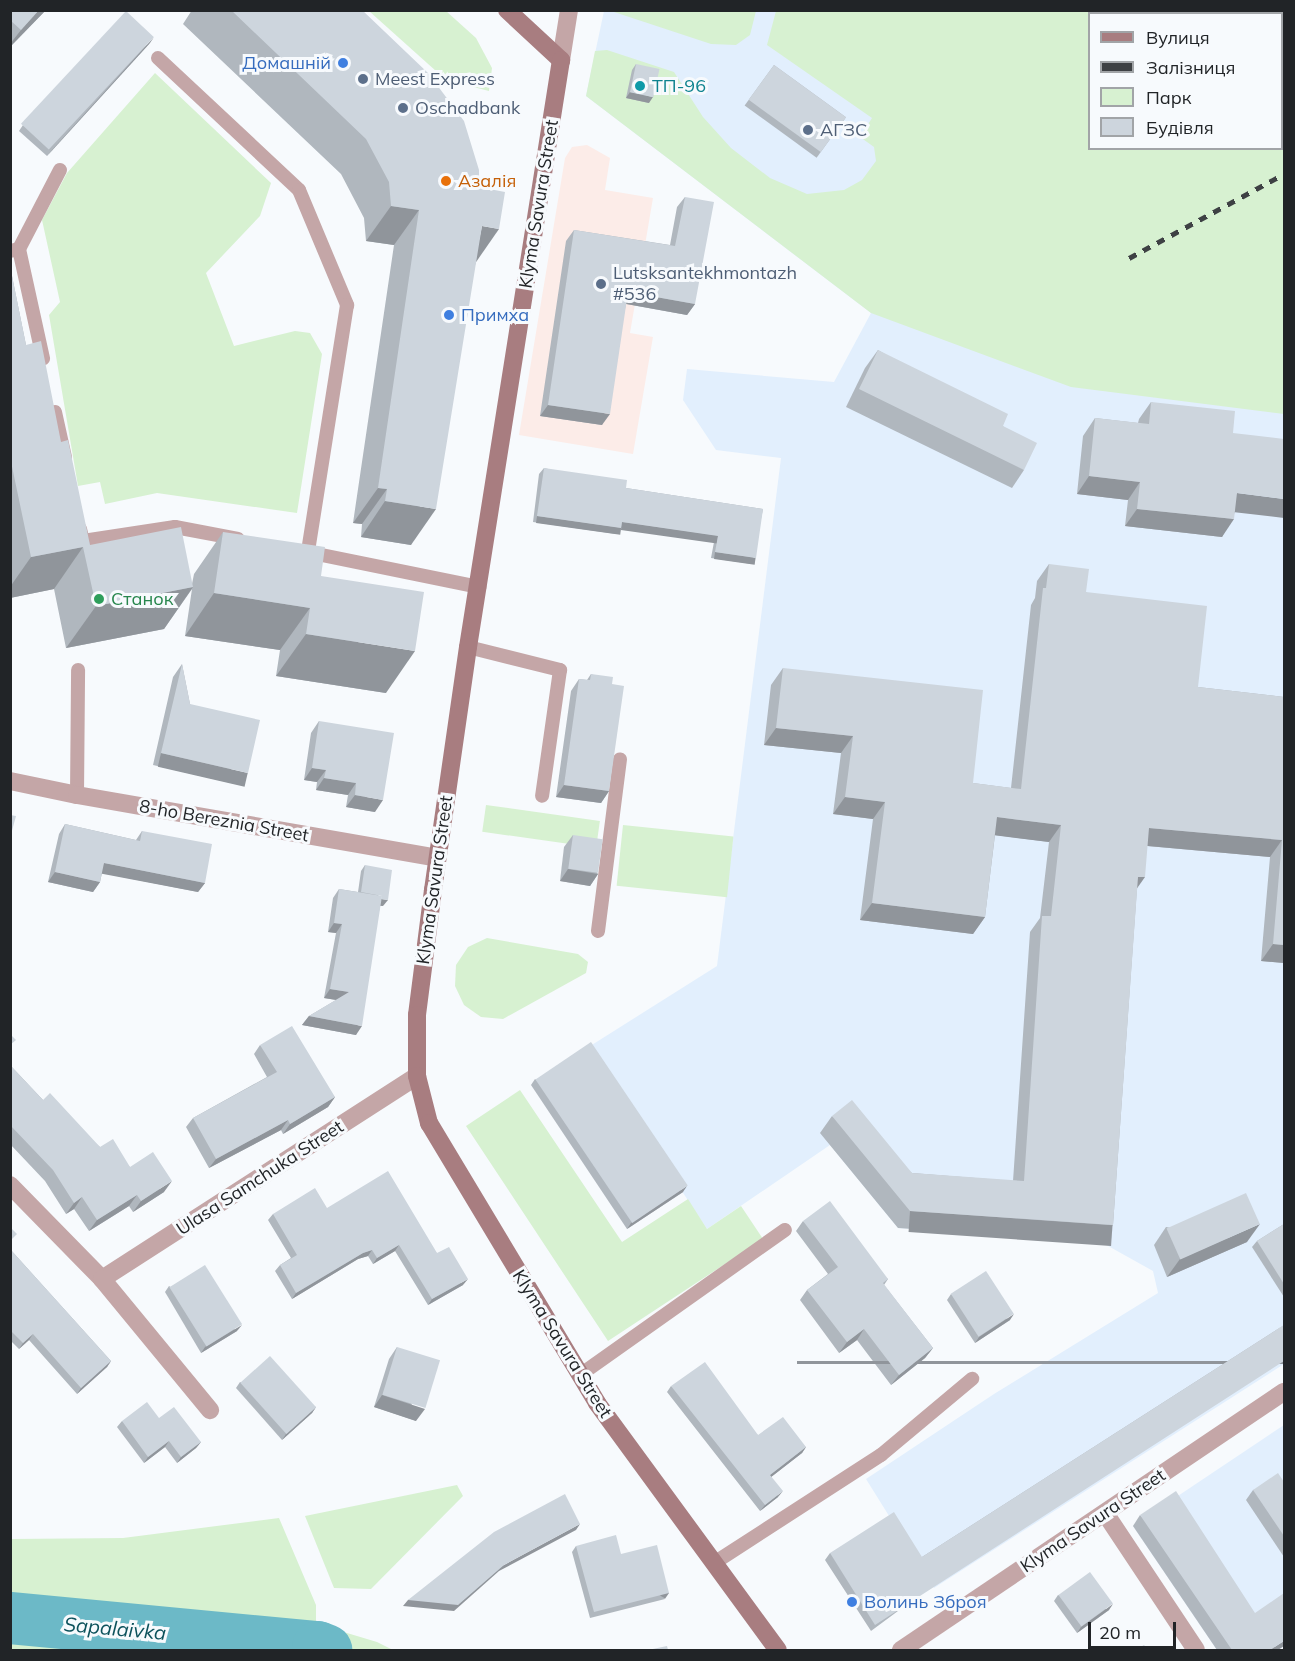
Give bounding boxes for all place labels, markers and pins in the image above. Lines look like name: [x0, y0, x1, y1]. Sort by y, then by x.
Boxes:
place label: Домашній: [242, 52, 331, 74]
marker: Домашній: [336, 56, 350, 70]
place label: Meest Express: [375, 68, 495, 90]
marker: Meest Express: [356, 72, 370, 86]
place label: ТП-96: [652, 75, 706, 97]
marker: ТП-96: [633, 79, 647, 93]
place label: Oschadbank: [415, 97, 520, 119]
marker: Oschadbank: [396, 101, 410, 115]
place label: АГЗС: [820, 119, 867, 141]
marker: АГЗС: [801, 123, 815, 137]
place label: Азалія: [458, 170, 516, 192]
marker: Азалія: [439, 174, 453, 188]
place label: Lutsksantekhmontazh #536: [613, 263, 797, 306]
marker: Lutsksantekhmontazh #536: [594, 277, 608, 291]
place label: Примха: [461, 304, 529, 326]
marker: Примха: [442, 308, 456, 322]
place label: Станок: [111, 588, 173, 610]
marker: Станок: [92, 592, 106, 606]
place label: Волинь Зброя: [864, 1591, 987, 1613]
marker: Волинь Зброя: [845, 1595, 859, 1609]

